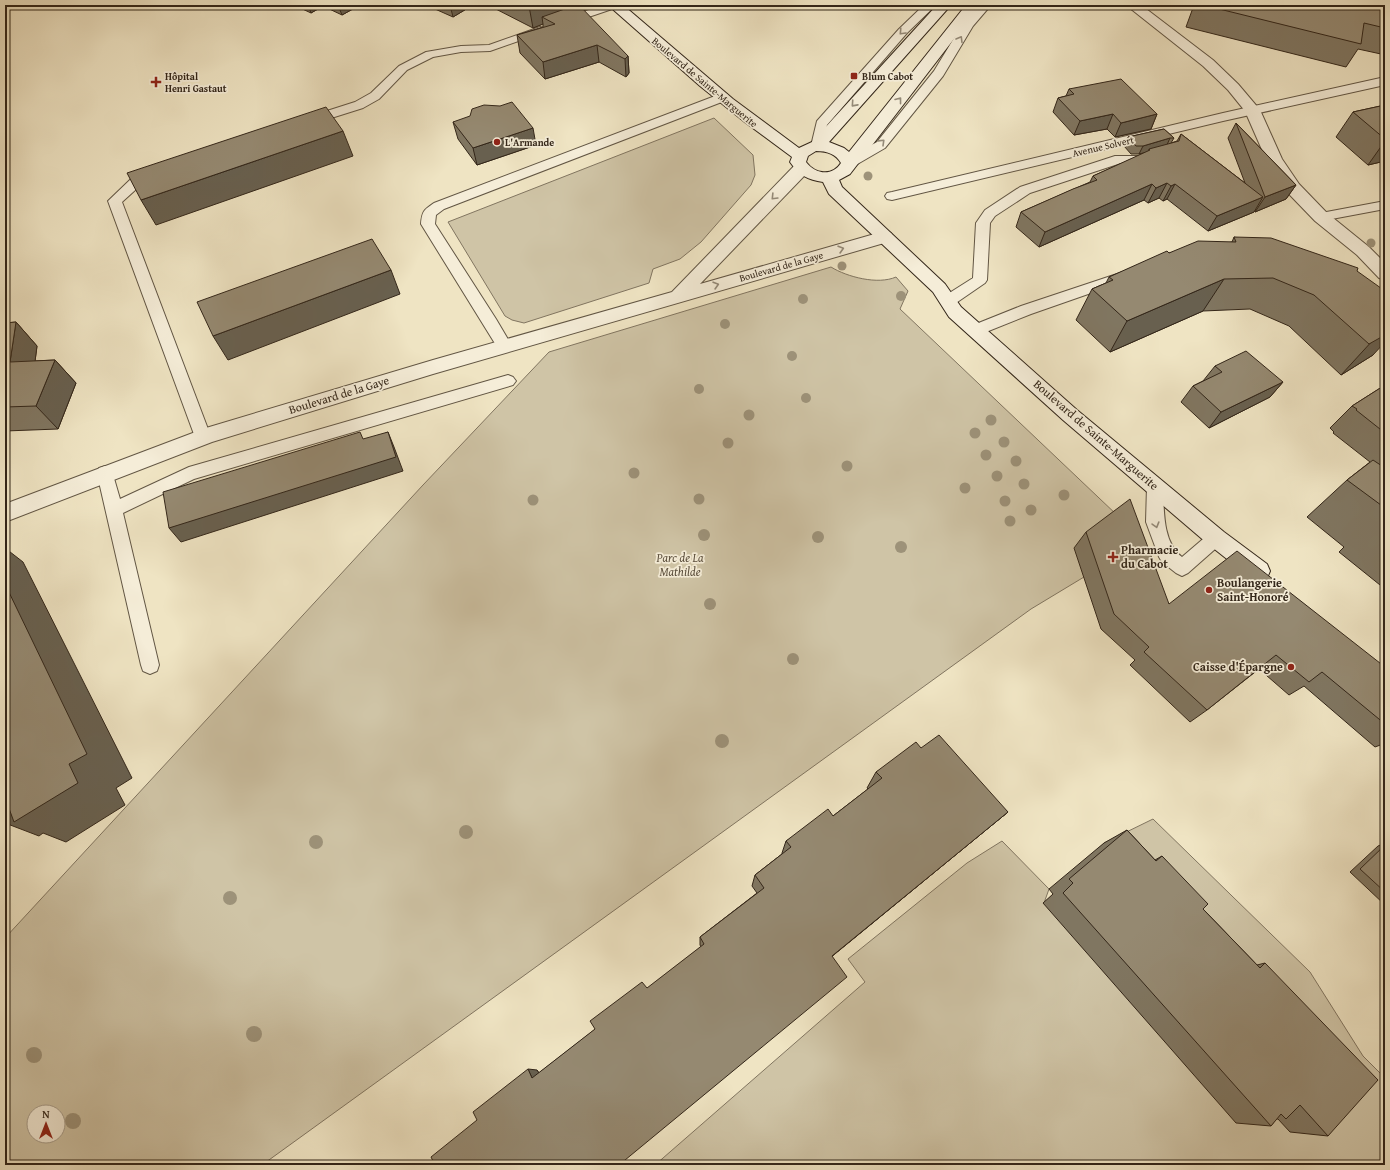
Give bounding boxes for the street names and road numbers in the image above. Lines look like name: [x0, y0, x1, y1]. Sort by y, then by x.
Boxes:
street label: Boulevard de Sainte-Marguerite: [649, 34, 761, 131]
street label: Avenue Solvert: [1071, 132, 1136, 161]
street label: Boulevard de la Gaye: [737, 247, 825, 286]
street label: Boulevard de la Gaye: [287, 371, 391, 418]
street label: Boulevard de Sainte-Marguerite: [1030, 375, 1163, 494]

